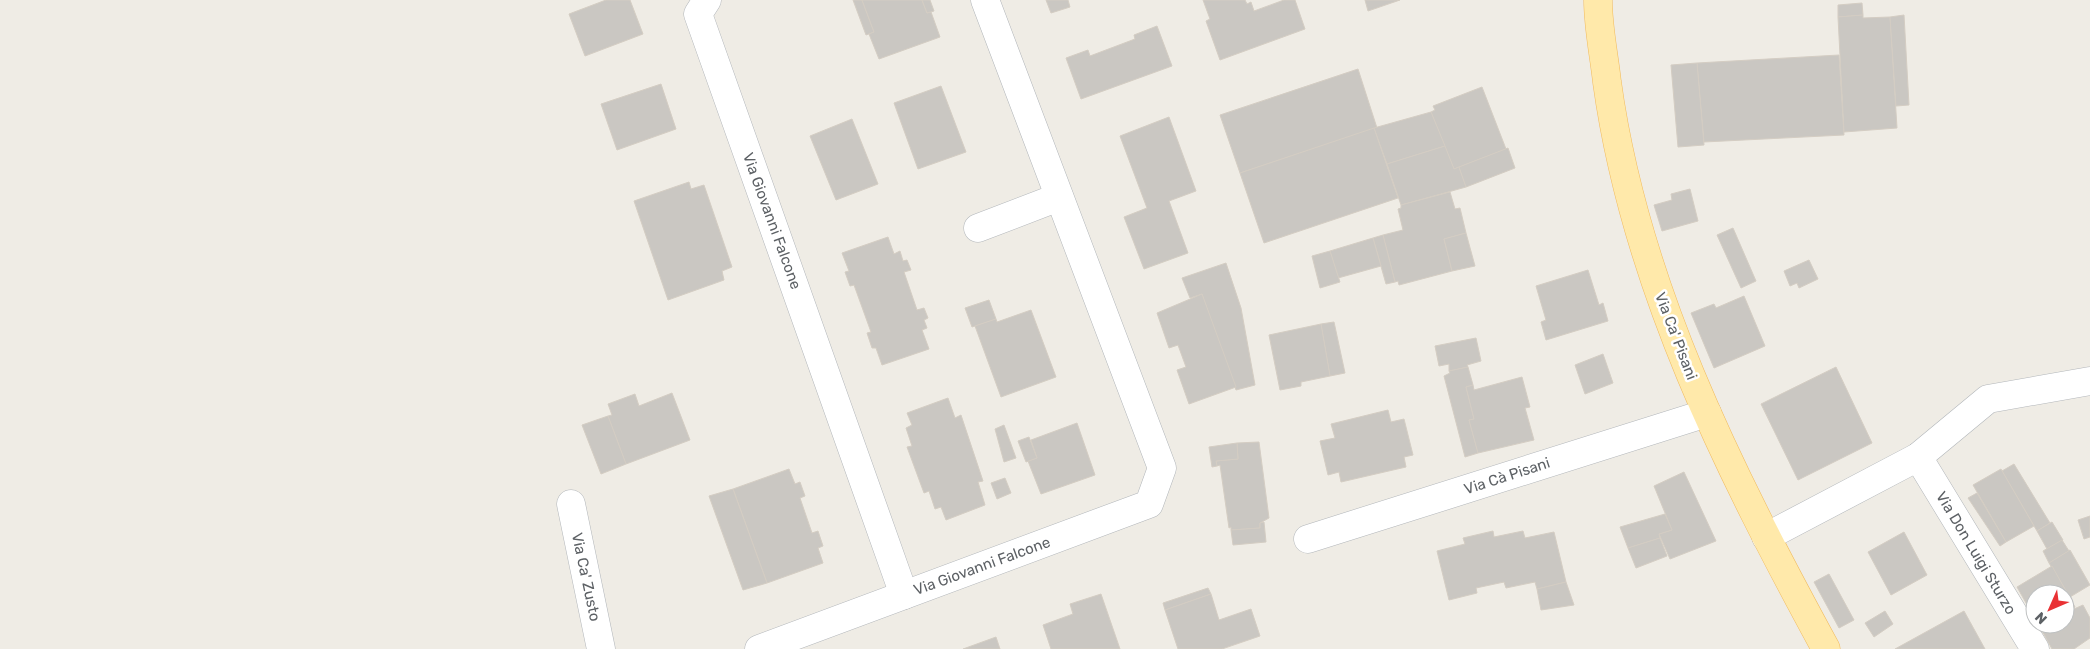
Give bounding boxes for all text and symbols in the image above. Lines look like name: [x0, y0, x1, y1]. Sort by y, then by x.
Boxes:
street label: Via Giovanni Falcone: [739, 150, 805, 292]
street label: Via Ca' Pisani: [1651, 290, 1701, 382]
street label: Via Cà Pisani: [1462, 454, 1552, 498]
street label: Via Don Luigi Sturzo: [1932, 488, 2020, 618]
street label: Via Ca' Zusto: [568, 531, 604, 623]
street label: Via Giovanni Falcone: [911, 533, 1053, 599]
north arrow: [2025, 584, 2075, 634]
text: N: [2032, 608, 2051, 627]

